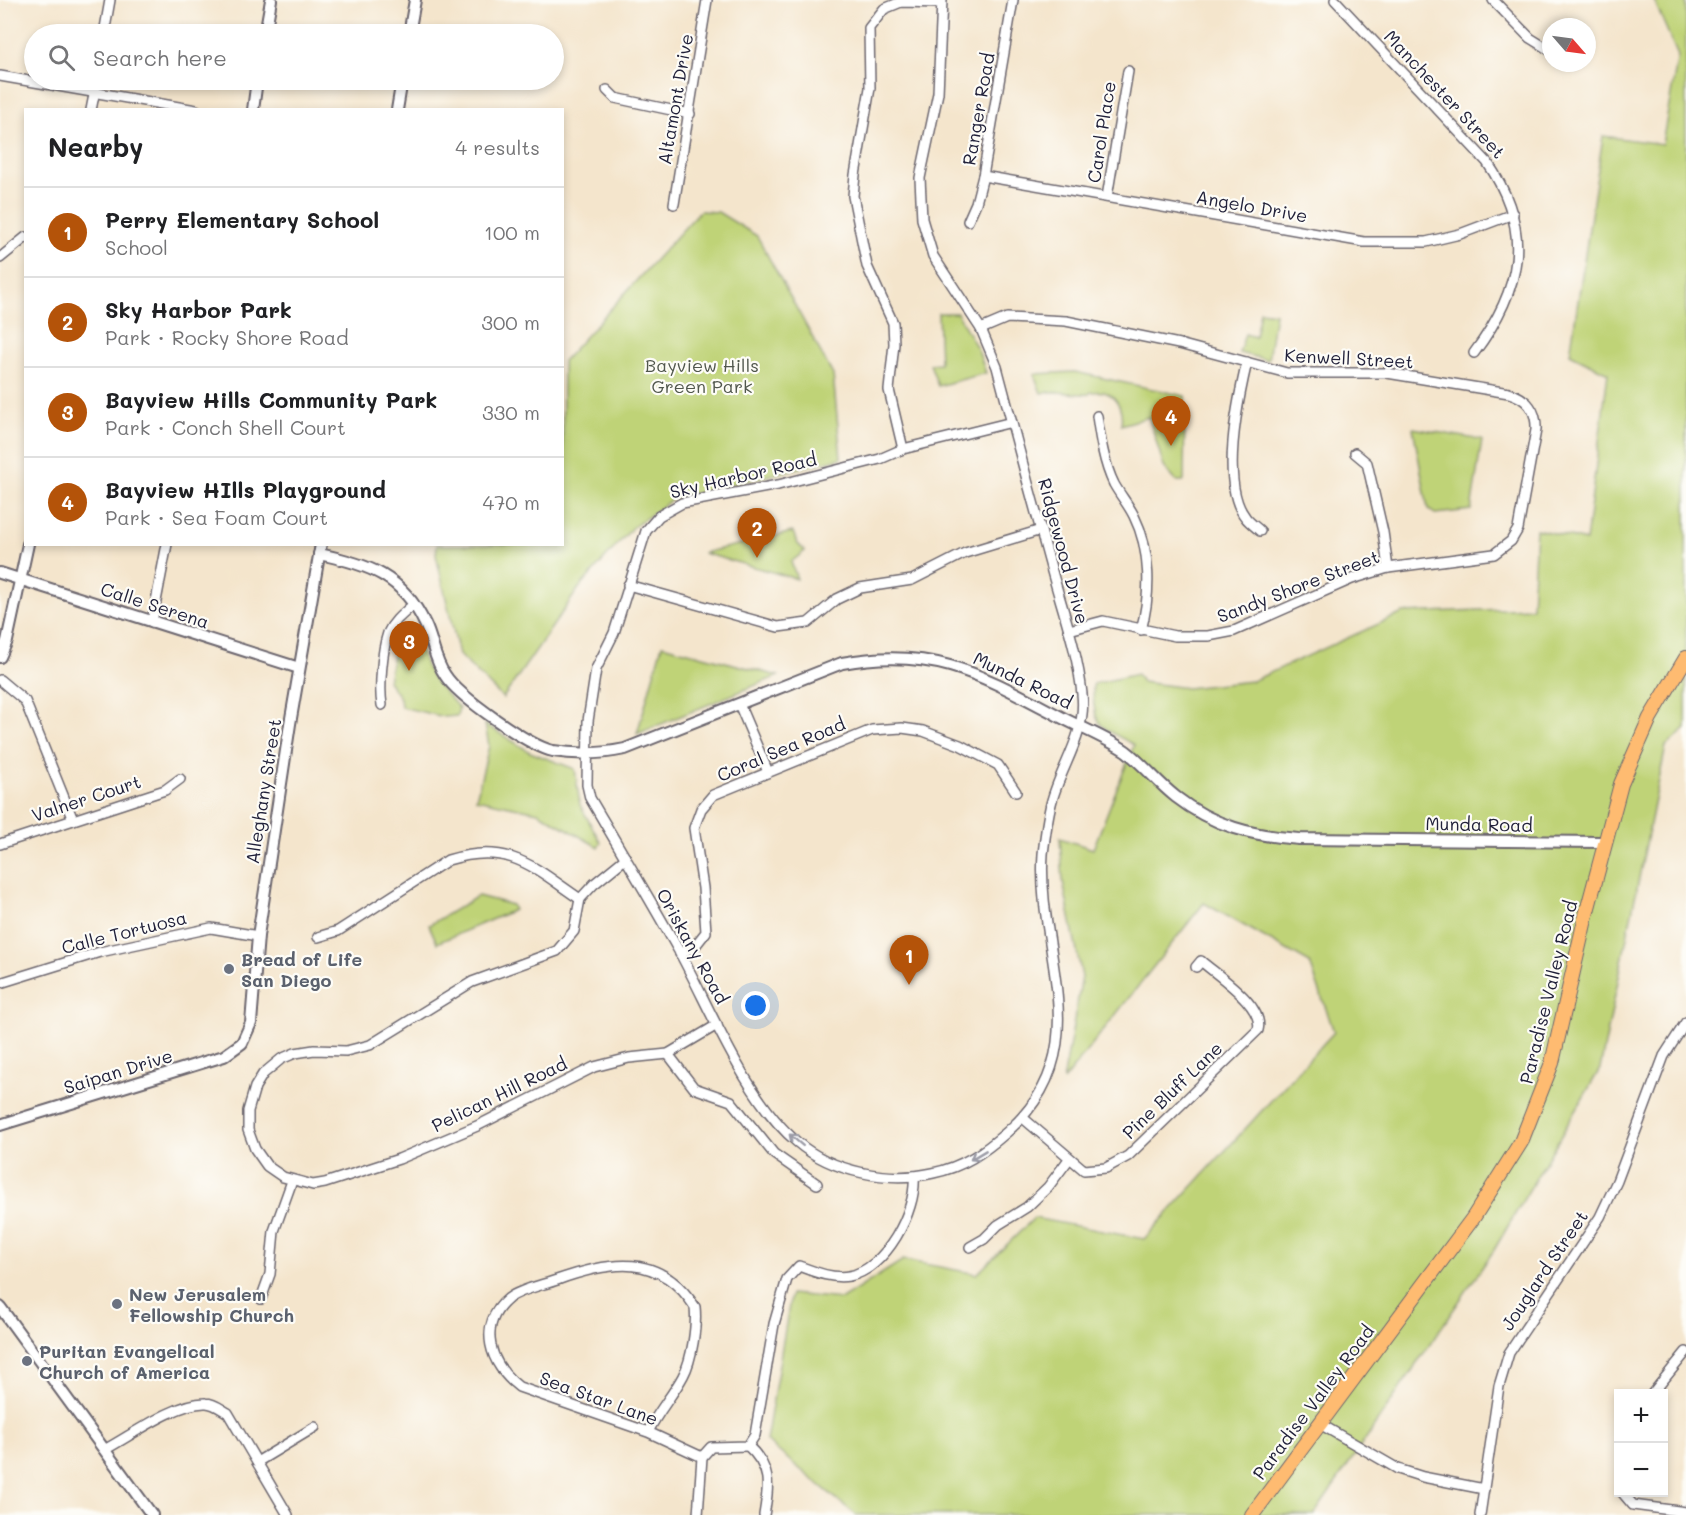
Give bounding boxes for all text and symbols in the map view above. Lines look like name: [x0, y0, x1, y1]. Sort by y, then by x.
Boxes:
north arrow: [1542, 18, 1596, 72]
search box: [24, 24, 564, 90]
street label: Manchester Street: [1379, 25, 1511, 163]
street label: Altamont Drive: [652, 32, 698, 166]
icon: search: [45, 41, 78, 74]
text: Search here: [93, 43, 227, 72]
street label: Ranger Road: [956, 51, 1000, 167]
street label: Carol Place: [1081, 79, 1121, 185]
text: Nearby: [48, 130, 143, 164]
text: 4 results: [455, 134, 540, 160]
street label: Angelo Drive: [1194, 184, 1310, 228]
text: Perry Elementary School: [105, 205, 379, 234]
text: 1: [63, 219, 72, 245]
text: 100 m: [484, 219, 540, 245]
text: School: [105, 234, 168, 260]
text: Sky Harbor Park: [105, 295, 292, 324]
text: 2: [62, 309, 73, 335]
text: 300 m: [481, 309, 540, 335]
text: Park · Rocky Shore Road: [105, 324, 349, 350]
street label: Kenwell Street: [1284, 343, 1414, 373]
park label: Bayview Hills Green Park: [645, 353, 759, 398]
text: Bayview Hills Community Park: [105, 385, 437, 414]
pin: 4: [1152, 396, 1190, 446]
text: 3: [62, 399, 74, 425]
text: 330 m: [482, 399, 540, 425]
text: Park · Conch Shell Court: [105, 414, 346, 440]
street label: Sky Harbor Road: [667, 446, 819, 504]
text: Bayview HIlls Playground: [105, 475, 386, 504]
street label: Ridgewood Drive: [1033, 475, 1095, 627]
text: 4: [61, 489, 74, 515]
text: 470 m: [482, 489, 540, 515]
text: Park · Sea Foam Court: [105, 504, 328, 530]
pin: 2: [738, 508, 777, 558]
street label: Sandy Shore Street: [1213, 544, 1383, 628]
street label: Calle Serena: [98, 576, 212, 634]
pin: 3: [390, 622, 428, 671]
street label: Munda Road: [969, 646, 1077, 714]
street label: Coral Sea Road: [713, 711, 849, 787]
street label: Alleghany Street: [240, 717, 286, 865]
street label: Valner Court: [28, 769, 144, 827]
street label: Munda Road: [1425, 811, 1533, 837]
street label: Oriskany Road: [651, 884, 735, 1008]
street label: Paradise Valley Road: [1514, 898, 1582, 1086]
street label: Calle Tortuosa: [59, 905, 189, 959]
pin: 1: [890, 936, 928, 985]
place label: Bread of Life San Diego: [241, 947, 363, 992]
marker: Bread of Life San Diego: [222, 962, 236, 976]
your location: [741, 991, 770, 1020]
street label: Pine Bluff Lane: [1117, 1036, 1227, 1144]
street label: Saipan Drive: [61, 1043, 175, 1099]
street label: Pelican Hill Road: [427, 1051, 571, 1137]
one-way arrow: [789, 1133, 804, 1147]
one-way arrow: [970, 1150, 987, 1162]
street label: Jouglard Street: [1495, 1205, 1593, 1335]
place label: New Jerusalem Fellowship Church: [129, 1282, 294, 1327]
marker: New Jerusalem Fellowship Church: [110, 1297, 124, 1311]
street label: Paradise Valley Road: [1247, 1320, 1379, 1484]
place label: Puritan Evangelical Church of America: [39, 1339, 215, 1384]
marker: Puritan Evangelical Church of America: [20, 1354, 34, 1368]
street label: Sea Star Lane: [537, 1365, 661, 1431]
map controls: [1614, 1389, 1668, 1497]
button: +: [1614, 1389, 1668, 1443]
button: −: [1614, 1443, 1668, 1497]

